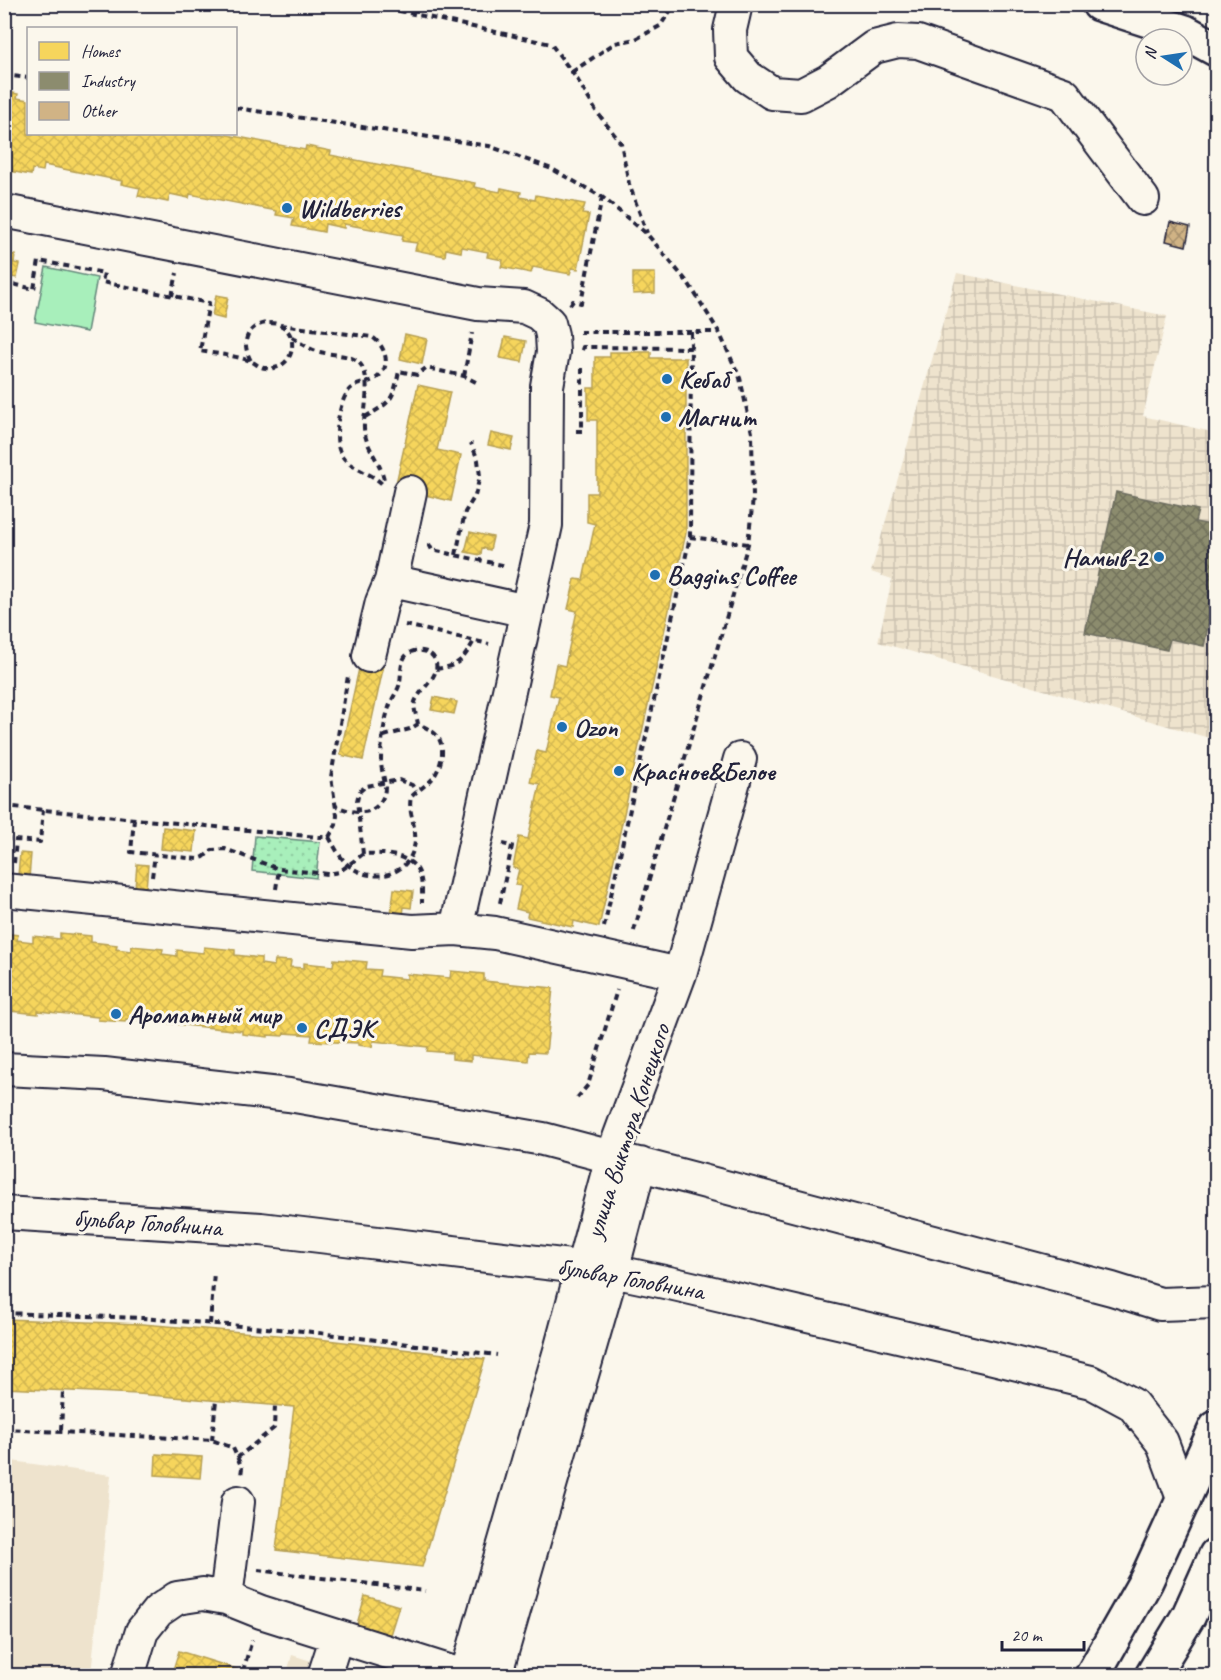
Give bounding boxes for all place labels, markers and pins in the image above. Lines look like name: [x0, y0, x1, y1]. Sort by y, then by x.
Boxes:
place label: Wildberries: [299, 192, 403, 225]
marker: Wildberries: [280, 201, 294, 215]
place label: Кебаб: [679, 363, 733, 396]
marker: Кебаб: [660, 372, 674, 386]
place label: Магнит: [678, 401, 758, 434]
marker: Магнит: [659, 410, 673, 424]
place label: Намыв-2: [1062, 541, 1149, 574]
marker: Намыв-2: [1152, 550, 1166, 564]
place label: Baggins Coffee: [667, 559, 798, 592]
marker: Baggins Coffee: [648, 568, 662, 582]
place label: Ozon: [574, 711, 619, 744]
marker: Ozon: [555, 720, 569, 734]
place label: Красное&Белое: [631, 755, 777, 788]
marker: Красное&Белое: [612, 764, 626, 778]
place label: Ароматный мир: [128, 998, 284, 1031]
marker: Ароматный мир: [109, 1007, 123, 1021]
place label: СДЭК: [314, 1012, 379, 1045]
marker: СДЭК: [295, 1021, 309, 1035]

